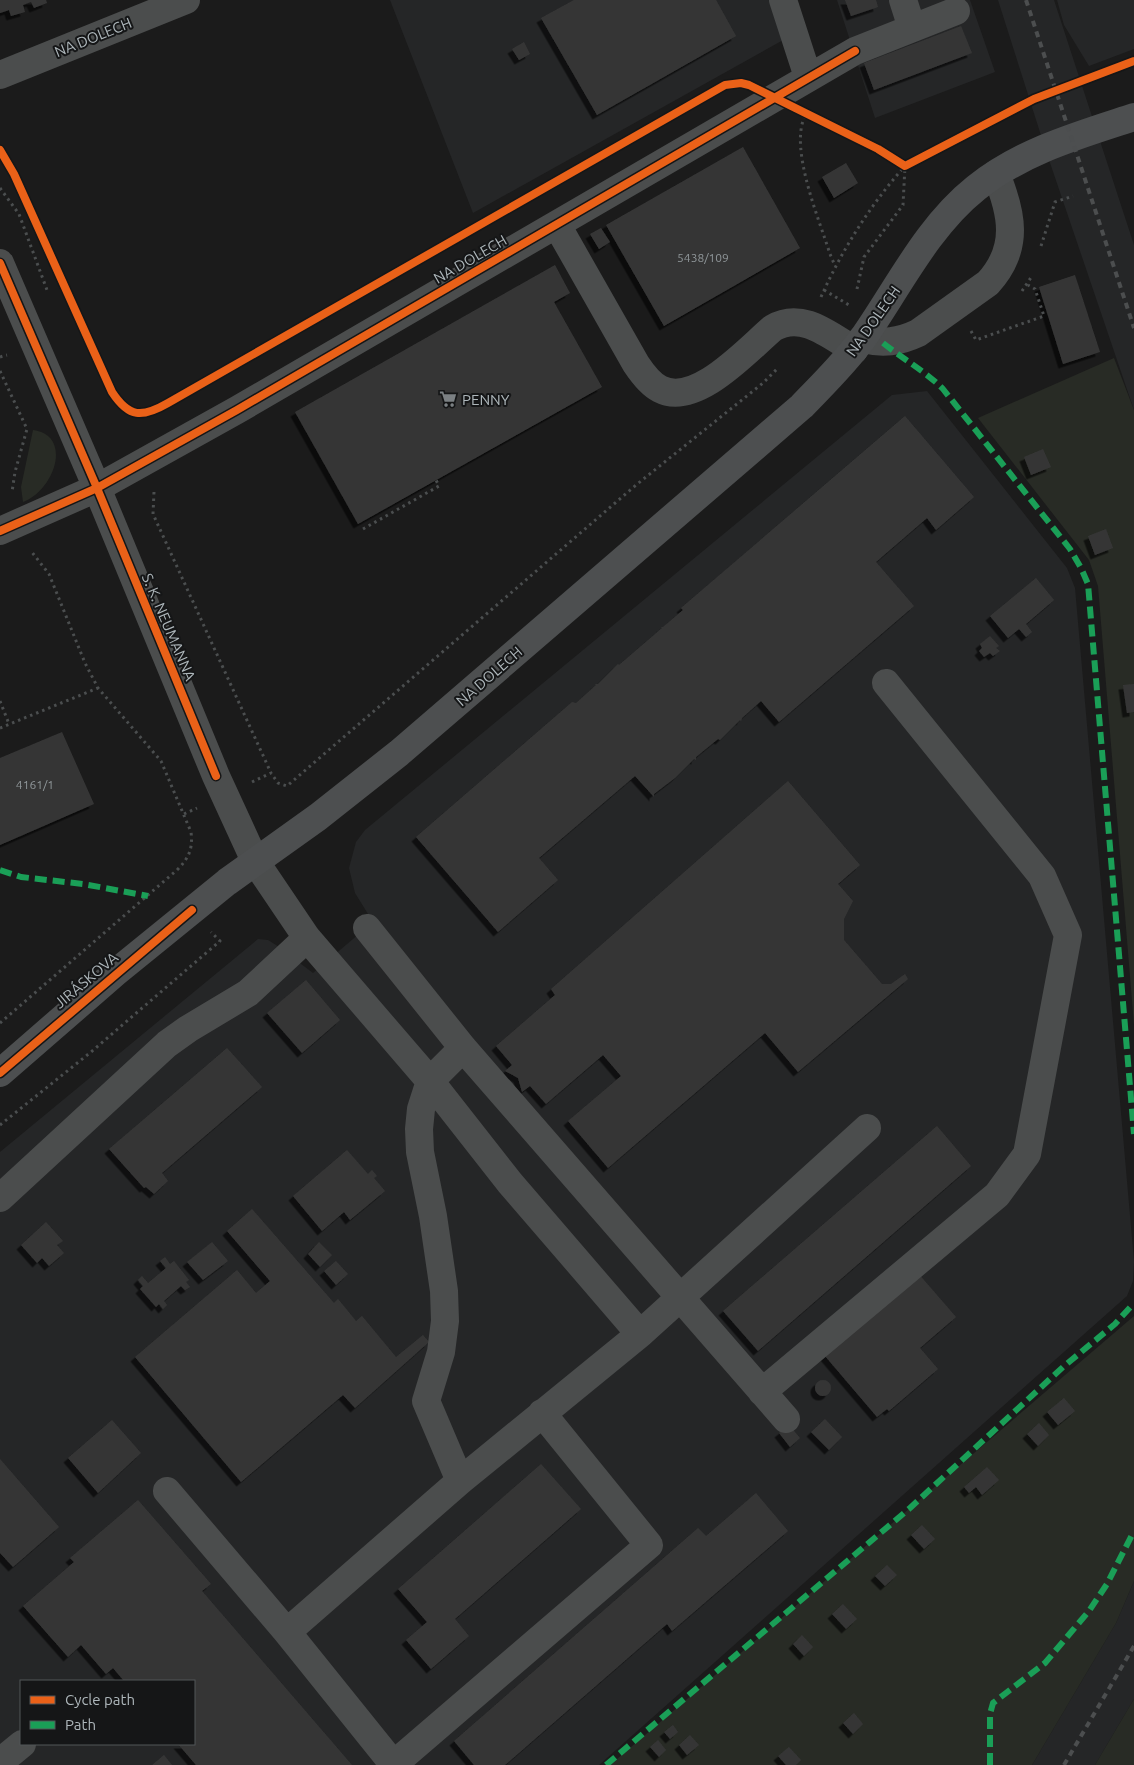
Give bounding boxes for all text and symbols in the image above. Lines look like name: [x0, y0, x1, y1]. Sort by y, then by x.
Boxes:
street label: NA DOLECH: [52, 14, 134, 60]
street label: NA DOLECH: [430, 231, 510, 287]
house number: 5438/109: [677, 251, 729, 264]
street label: NA DOLECH: [843, 283, 903, 359]
supermarket icon: PENNY: [438, 389, 458, 409]
place label: PENNY: [462, 391, 510, 408]
street label: S. K. NEUMANNA: [139, 571, 199, 683]
street label: NA DOLECH: [453, 643, 525, 709]
house number: 4161/1: [16, 778, 54, 791]
street label: JIRÁSKOVA: [51, 948, 121, 1011]
legend: [20, 1680, 195, 1745]
text: Cycle path: [65, 1691, 135, 1708]
text: Path: [65, 1716, 96, 1733]

